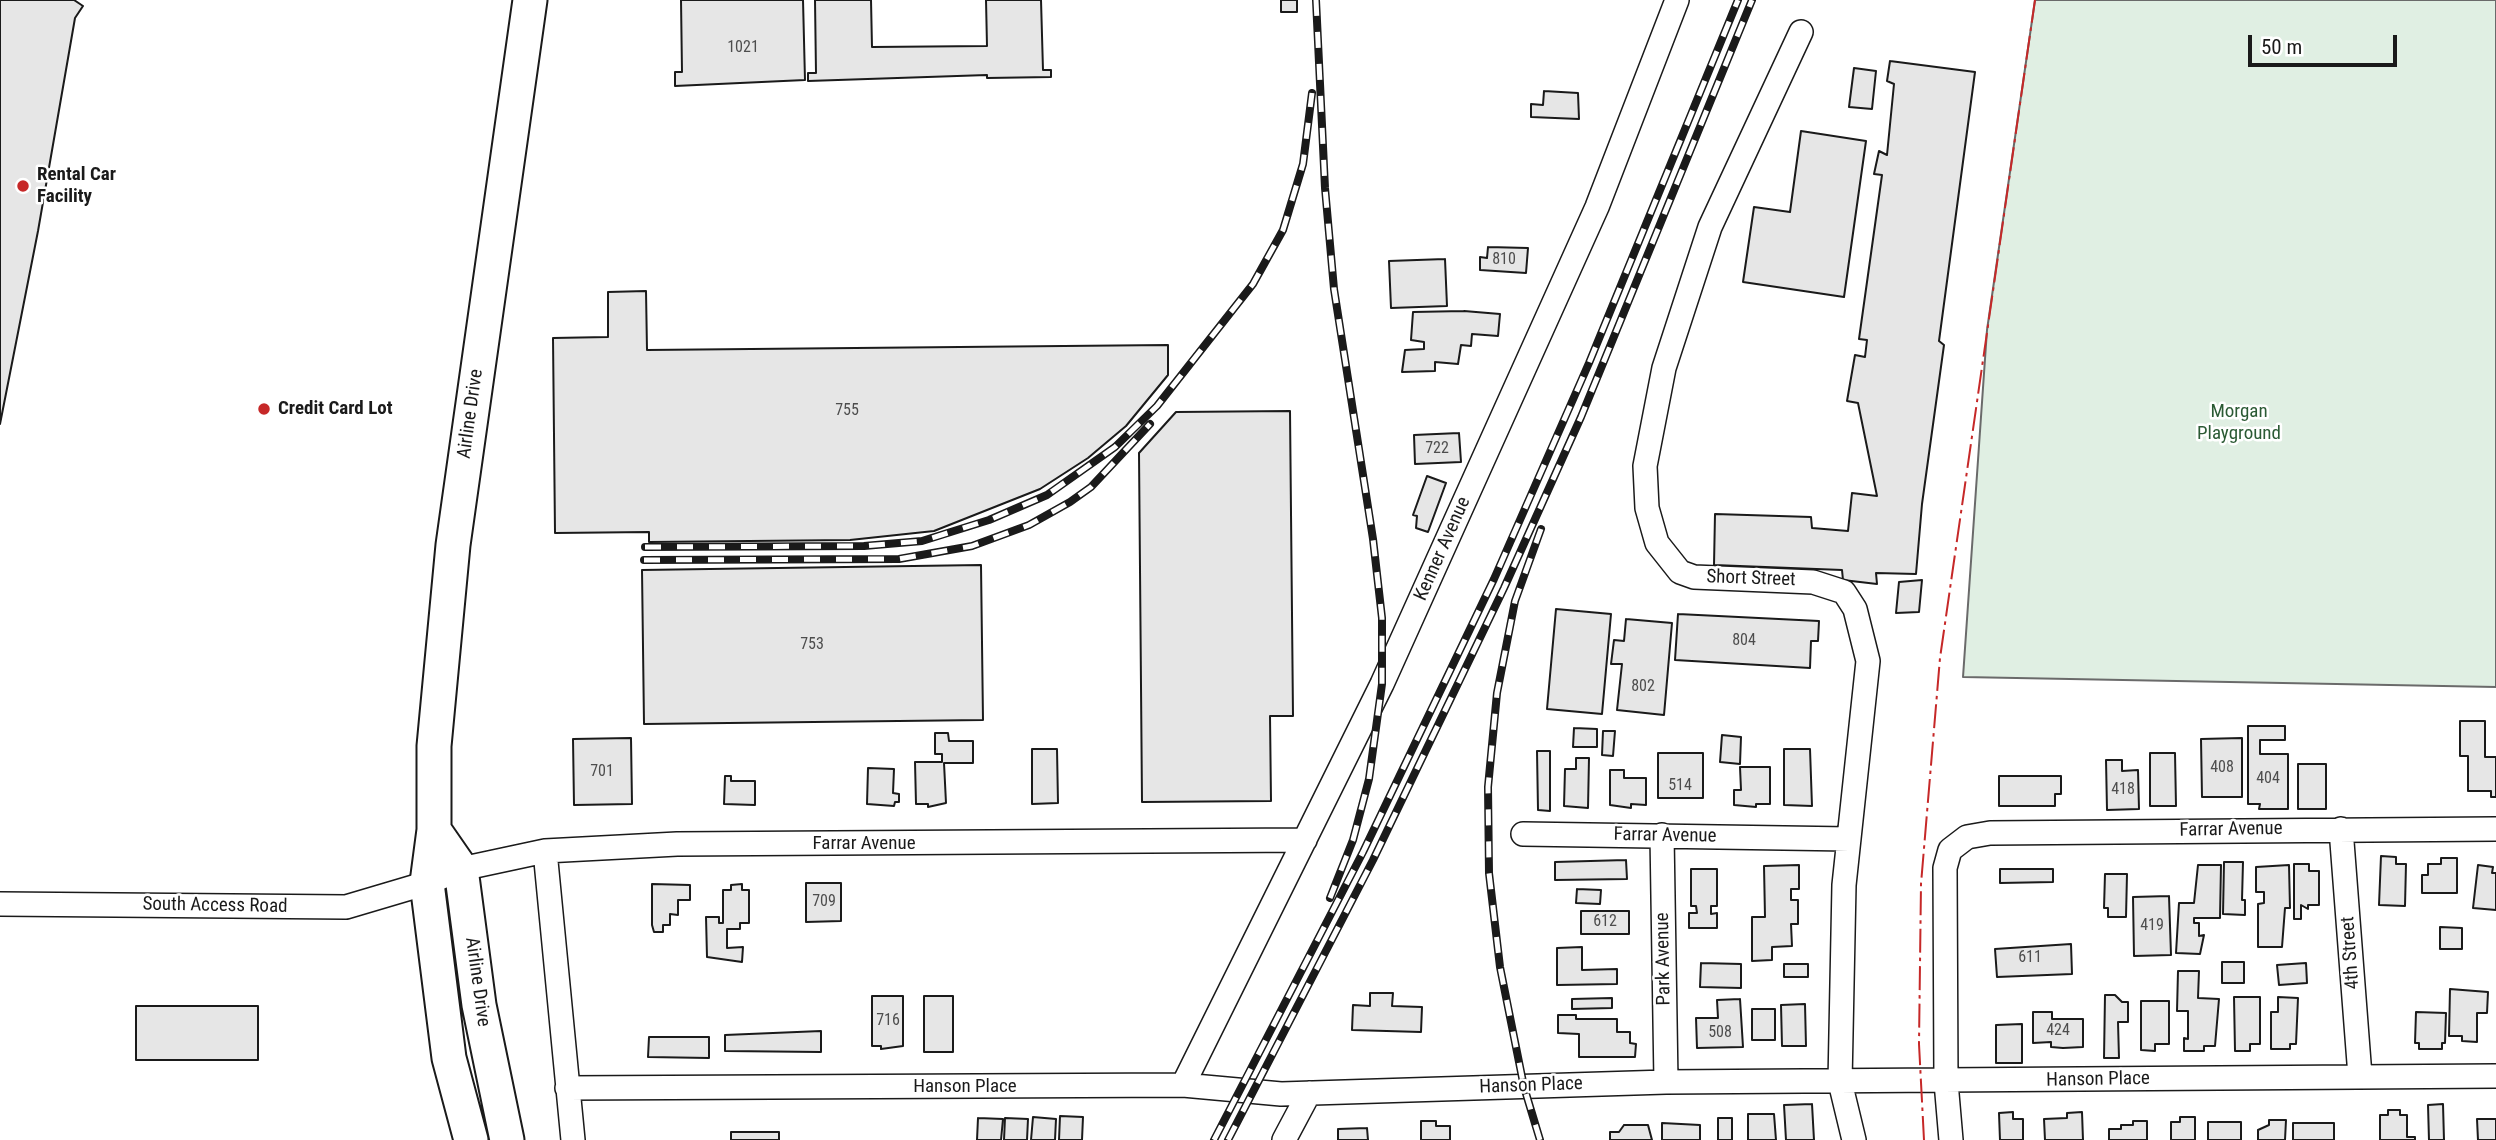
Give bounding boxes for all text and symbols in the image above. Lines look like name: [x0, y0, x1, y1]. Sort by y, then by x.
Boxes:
scale bar: [2251, 21, 2400, 65]
text: 50 m: [2261, 35, 2302, 59]
house number: 1021: [727, 38, 759, 58]
place label: Rental Car Facility: [37, 164, 116, 208]
marker: Rental Car Facility: [15, 178, 31, 194]
house number: 810: [1492, 250, 1516, 270]
street label: Airline Drive: [453, 368, 489, 460]
place label: Credit Card Lot: [278, 398, 393, 420]
marker: Credit Card Lot: [256, 401, 272, 417]
house number: 755: [835, 401, 859, 421]
park label: Morgan Playground: [2197, 401, 2281, 445]
house number: 722: [1425, 439, 1449, 459]
street label: Kenner Avenue: [1410, 494, 1476, 604]
street label: Short Street: [1706, 566, 1796, 592]
house number: 804: [1732, 631, 1756, 651]
house number: 753: [800, 635, 824, 655]
house number: 802: [1631, 677, 1655, 697]
house number: 408: [2210, 758, 2234, 778]
house number: 701: [590, 762, 614, 782]
house number: 404: [2256, 769, 2280, 789]
house number: 514: [1668, 776, 1692, 796]
house number: 418: [2111, 780, 2135, 800]
street label: Farrar Avenue: [2179, 818, 2283, 842]
street label: Farrar Avenue: [1613, 824, 1717, 848]
street label: Farrar Avenue: [812, 833, 916, 855]
house number: 709: [812, 892, 836, 912]
street label: South Access Road: [142, 893, 288, 919]
house number: 612: [1593, 912, 1617, 932]
street label: Park Avenue: [1652, 912, 1676, 1006]
house number: 419: [2140, 916, 2164, 936]
street label: 4th Street: [2337, 916, 2365, 990]
street label: Airline Drive: [459, 936, 495, 1028]
house number: 611: [2018, 948, 2042, 968]
house number: 716: [876, 1011, 900, 1031]
house number: 424: [2046, 1021, 2070, 1041]
house number: 508: [1708, 1023, 1732, 1043]
street label: Hanson Place: [2046, 1068, 2150, 1092]
street label: Hanson Place: [1479, 1073, 1583, 1099]
street label: Hanson Place: [913, 1076, 1017, 1098]

